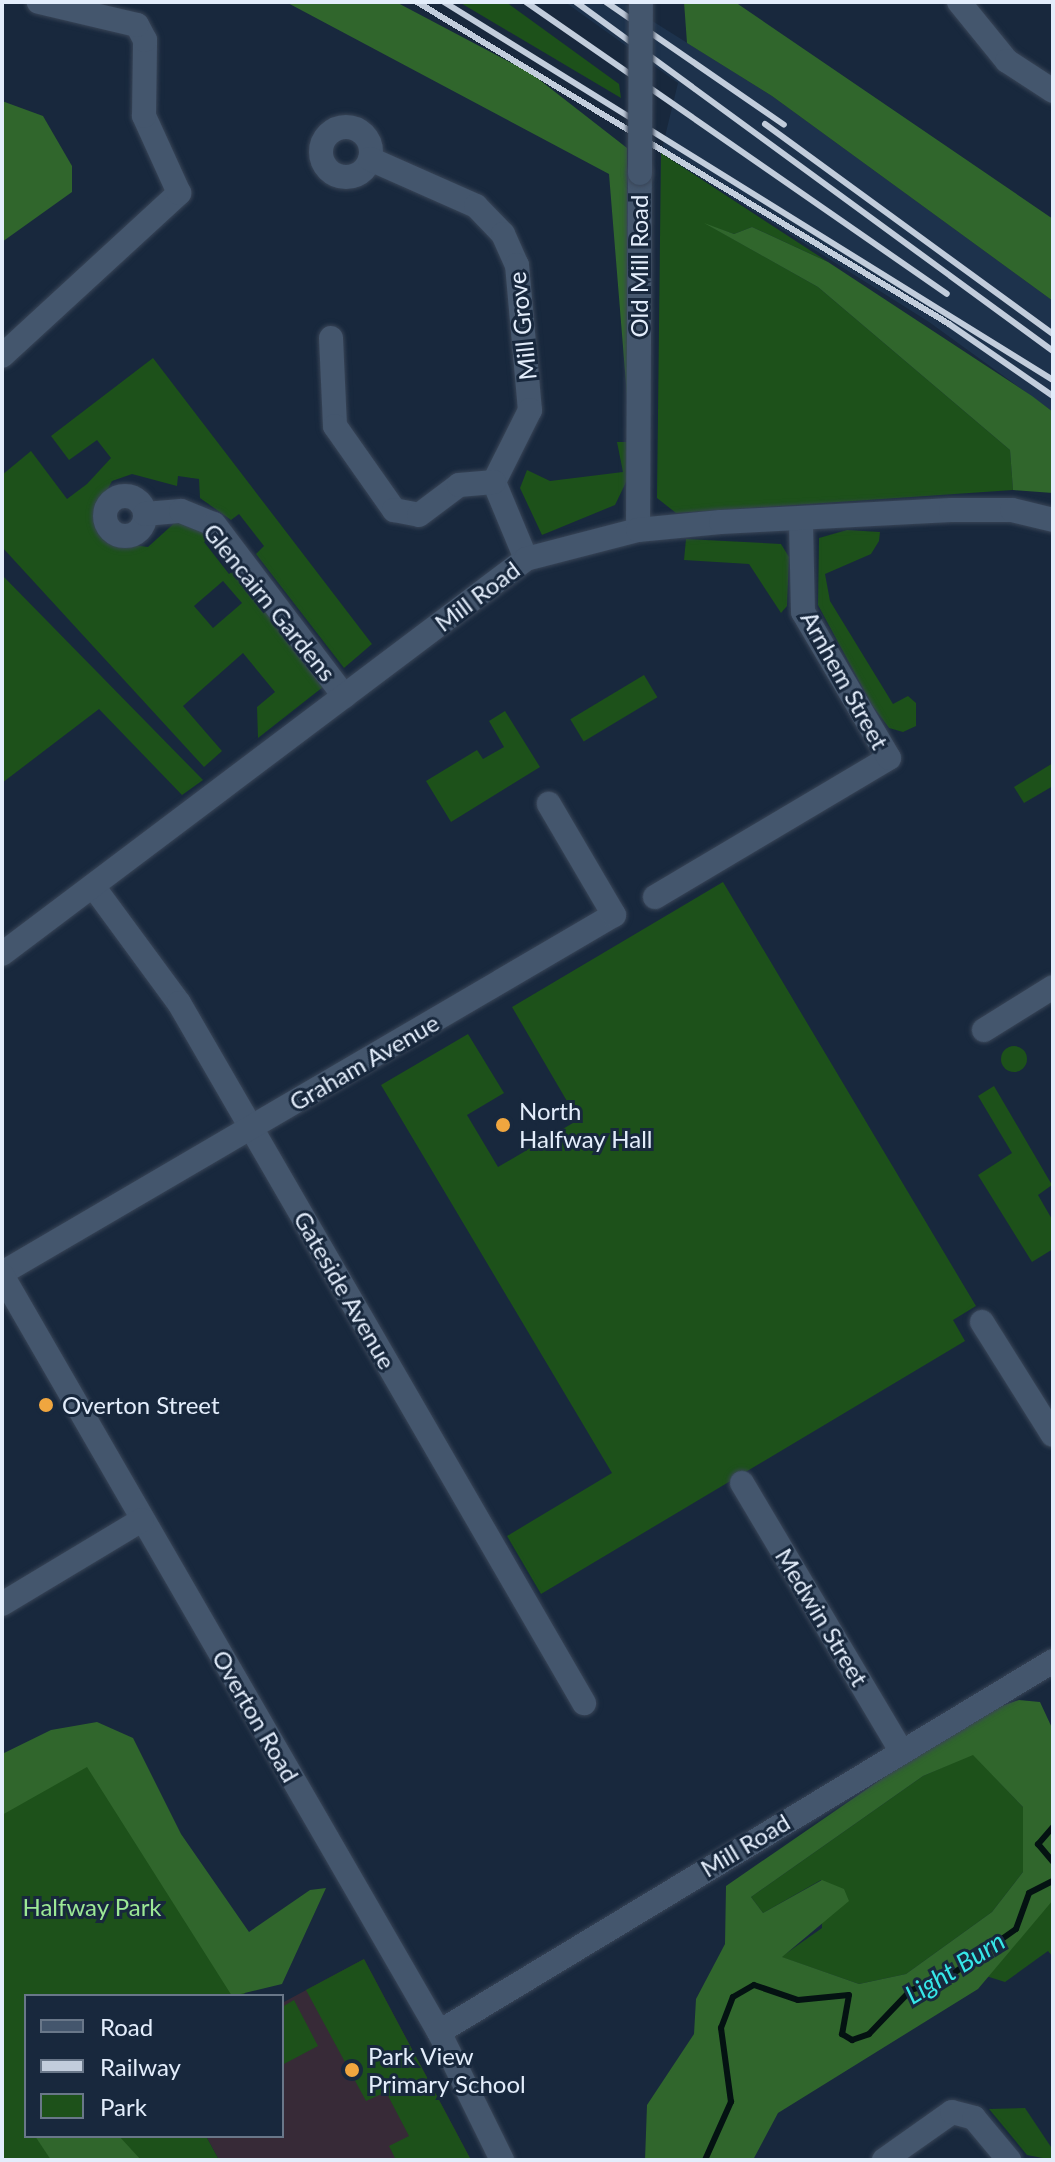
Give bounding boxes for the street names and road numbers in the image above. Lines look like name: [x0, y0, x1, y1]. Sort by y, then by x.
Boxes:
street label: Old Mill Road: [625, 195, 653, 337]
street label: Mill Grove: [502, 270, 542, 382]
street label: Glencairn Gardens: [198, 518, 342, 686]
street label: Mill Road: [429, 555, 525, 637]
street label: Arnhem Street: [795, 606, 895, 754]
street label: Graham Avenue: [284, 1007, 444, 1117]
street label: Gateside Avenue: [288, 1206, 402, 1374]
street label: Medwin Street: [770, 1543, 874, 1691]
street label: Overton Road: [207, 1645, 305, 1787]
street label: Mill Road: [695, 1807, 795, 1883]

